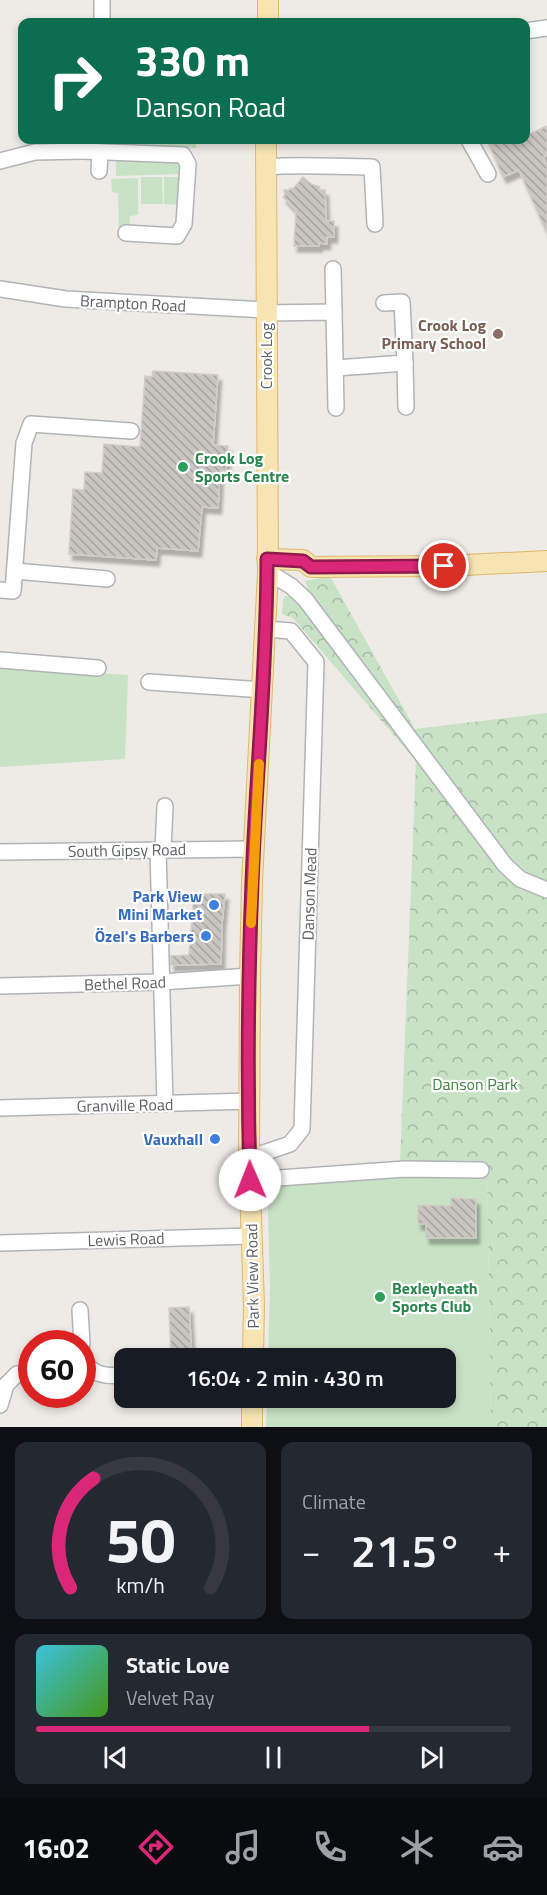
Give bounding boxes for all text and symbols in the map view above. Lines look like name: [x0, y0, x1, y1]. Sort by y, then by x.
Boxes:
text: 330 m: [135, 28, 250, 92]
icon: right: [36, 42, 114, 120]
text: Danson Road: [135, 86, 286, 127]
street label: Brampton Road: [79, 288, 187, 318]
place label: Crook Log Primary School: [381, 313, 486, 355]
street label: Crook Log: [254, 323, 278, 389]
marker: Crook Log Primary School: [491, 327, 505, 341]
place label: Crook Log Sports Centre: [195, 446, 289, 488]
marker: Crook Log Sports Centre: [176, 460, 190, 474]
pin: [418, 540, 469, 591]
icon: arrive: [427, 549, 460, 582]
street label: South Gipsy Road: [68, 837, 186, 863]
street label: Danson Mead: [295, 847, 323, 941]
place label: Park View Mini Market: [118, 884, 202, 926]
marker: Park View Mini Market: [207, 898, 221, 912]
place label: Özel's Barbers: [95, 924, 194, 948]
marker: Özel's Barbers: [199, 929, 213, 943]
street label: Bethel Road: [84, 970, 166, 996]
park label: Danson Park: [432, 1072, 518, 1096]
street label: Granville Road: [76, 1092, 174, 1118]
place label: Vauxhall: [143, 1127, 203, 1151]
marker: Vauxhall: [208, 1132, 222, 1146]
position arrow: [218, 1148, 282, 1212]
street label: Park View Road: [239, 1223, 265, 1329]
street label: Lewis Road: [87, 1226, 165, 1252]
place label: Bexleyheath Sports Club: [392, 1276, 478, 1318]
marker: Bexleyheath Sports Club: [373, 1290, 387, 1304]
speed limit sign: 60: [18, 1330, 96, 1408]
text: 16:04 · 2 min · 430 m: [186, 1361, 384, 1395]
text: Climate: [302, 1486, 366, 1517]
text: 50: [106, 1491, 175, 1586]
text: 21.5°: [351, 1516, 462, 1584]
text: −: [302, 1526, 320, 1576]
text: +: [493, 1526, 511, 1576]
text: km/h: [116, 1569, 165, 1601]
text: Static Love: [126, 1648, 229, 1682]
text: Velvet Ray: [126, 1682, 215, 1713]
icon: previous: [99, 1741, 132, 1774]
icon: pause: [257, 1741, 290, 1774]
icon: next: [415, 1741, 448, 1774]
icon: directions: [135, 1826, 177, 1868]
icon: music: [222, 1826, 264, 1868]
icon: phone: [309, 1826, 351, 1868]
icon: climate: [396, 1826, 438, 1868]
icon: car: [482, 1826, 524, 1868]
text: 16:02: [22, 1827, 90, 1868]

